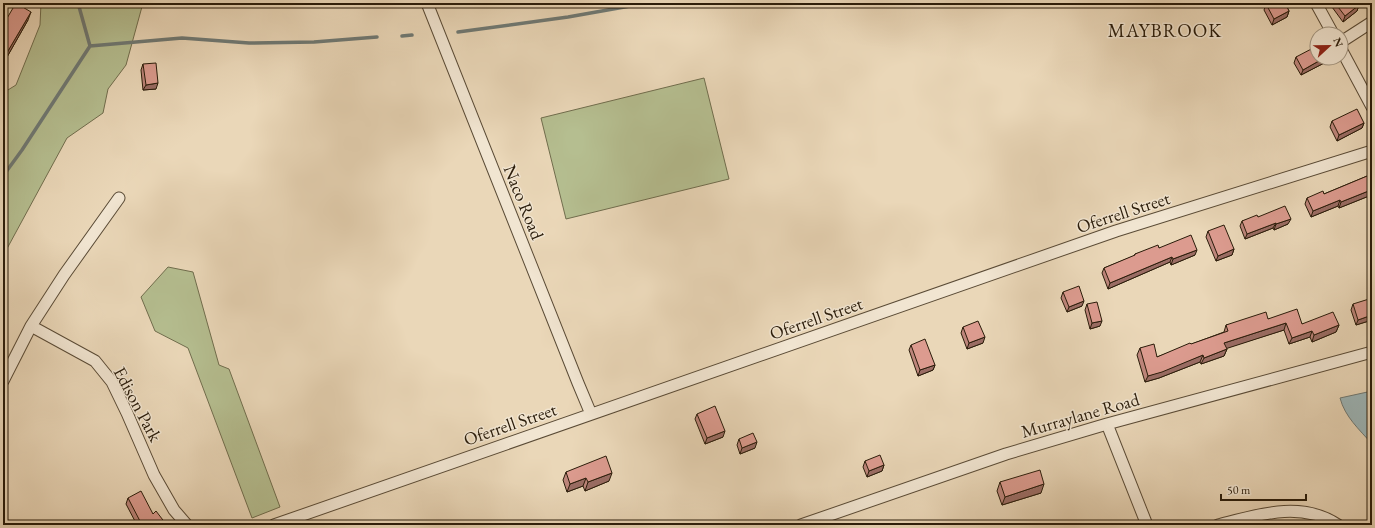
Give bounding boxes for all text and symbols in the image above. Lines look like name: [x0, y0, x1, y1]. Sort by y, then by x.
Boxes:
district label: MAYBROOK: [1108, 18, 1222, 43]
north arrow: [1309, 26, 1349, 66]
text: N: [1330, 36, 1346, 49]
street label: Naco Road: [499, 161, 550, 244]
street label: Oferrell Street: [1073, 186, 1173, 238]
street label: Oferrell Street: [766, 291, 866, 345]
street label: Edison Park: [109, 363, 168, 446]
street label: Murraylane Road: [1018, 387, 1143, 443]
street label: Oferrell Street: [460, 397, 560, 451]
scale bar: [1221, 476, 1306, 502]
text: 50 m: [1227, 482, 1251, 498]

